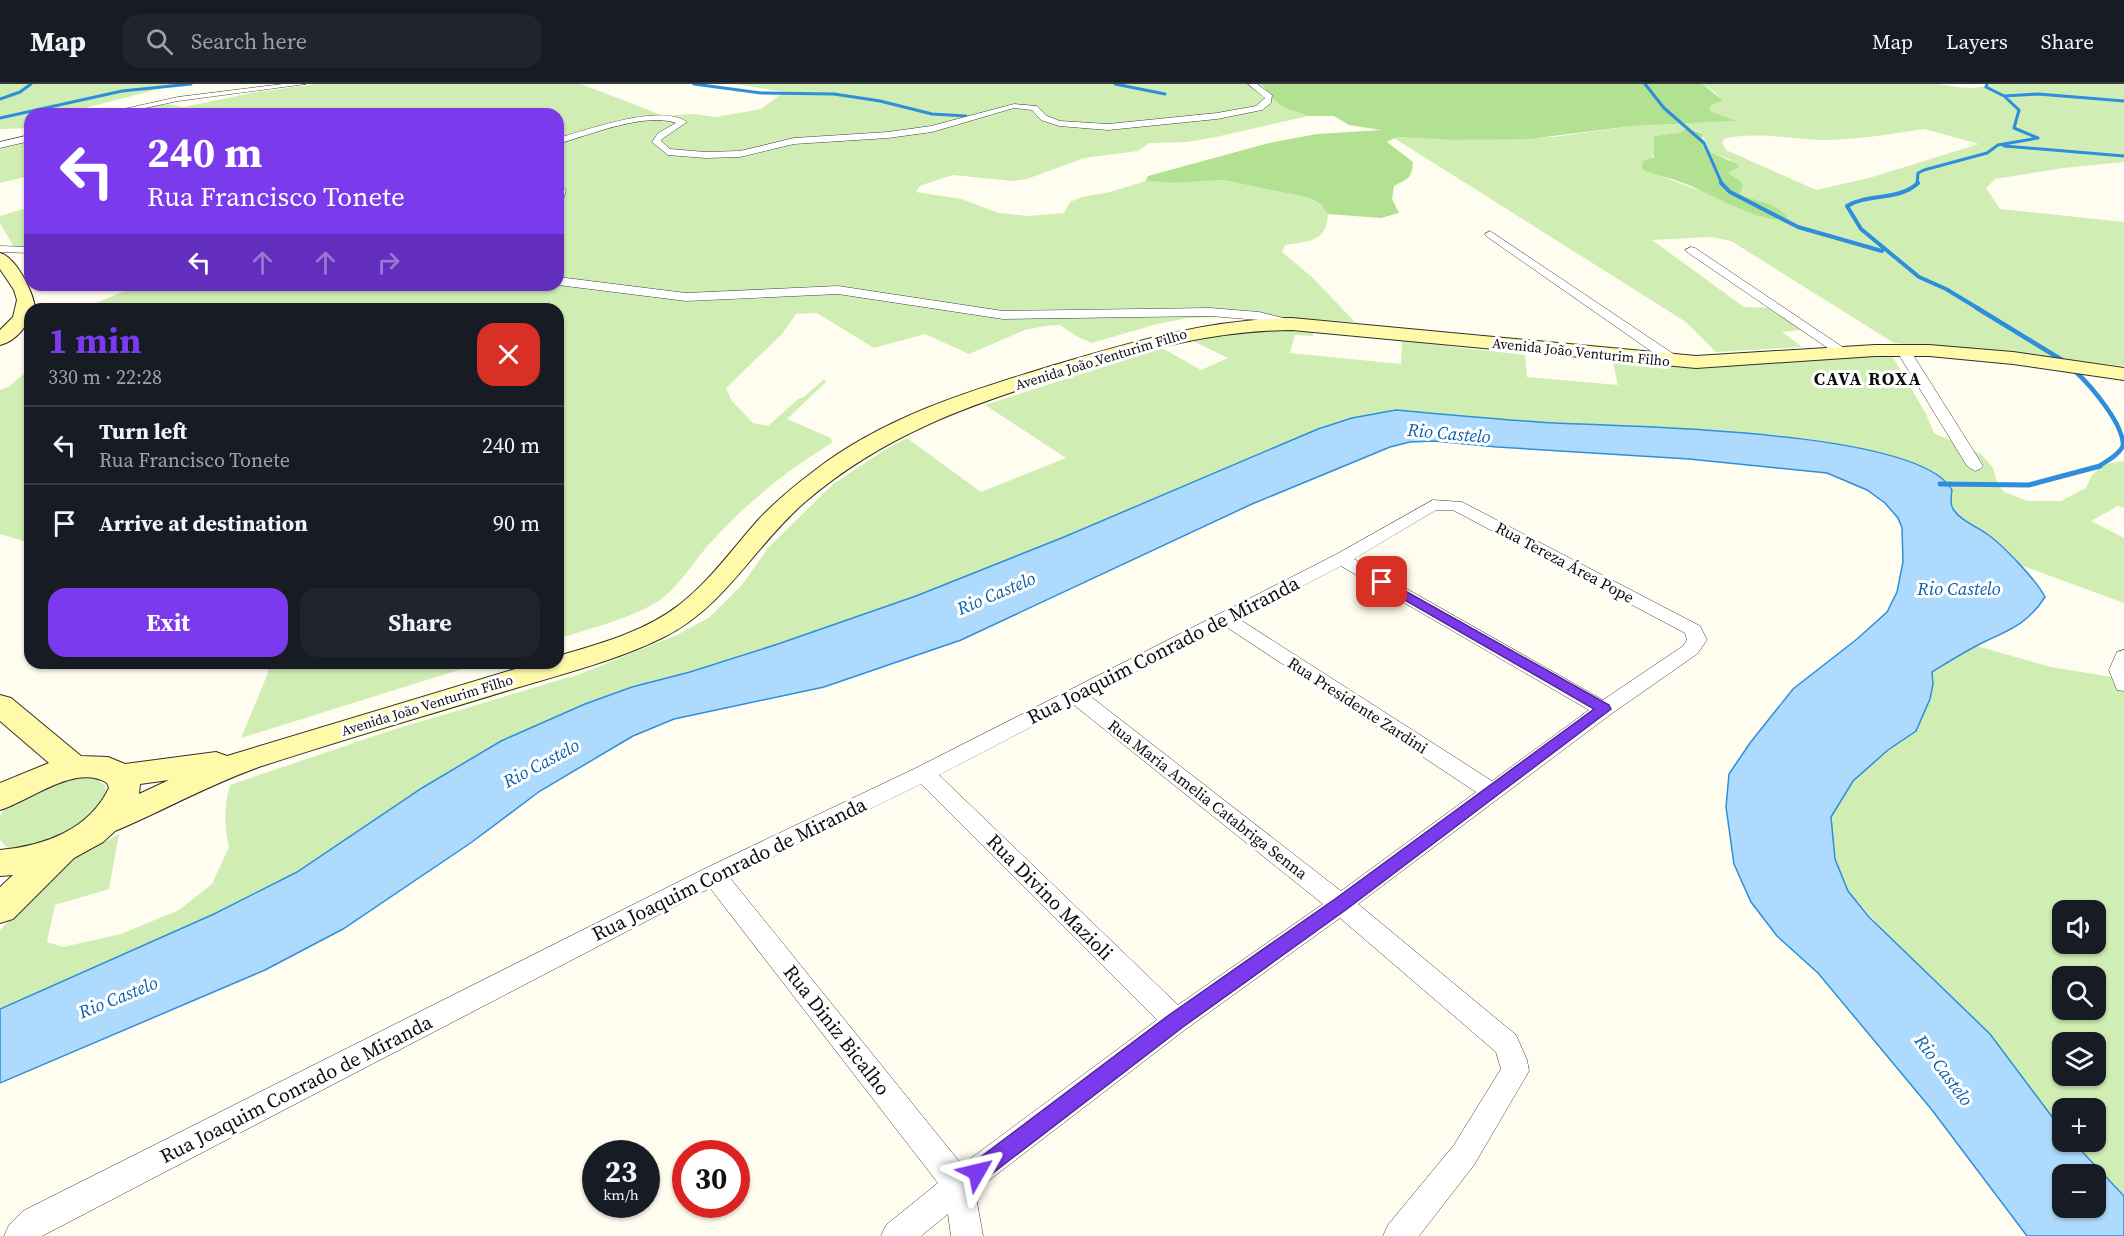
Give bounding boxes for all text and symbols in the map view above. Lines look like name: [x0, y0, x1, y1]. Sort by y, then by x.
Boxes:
search box: [122, 14, 542, 68]
text: Map: [30, 22, 86, 60]
icon: search: [143, 25, 176, 58]
text: Search here: [191, 26, 307, 56]
text: Map: [1872, 27, 1913, 56]
text: Layers: [1946, 27, 2008, 56]
text: Share: [2041, 27, 2094, 56]
text: 240 m: [147, 123, 262, 181]
icon: left: [48, 132, 126, 210]
text: Rua Francisco Tonete: [147, 178, 405, 215]
icon: left: [183, 246, 216, 279]
icon: ahead: [246, 246, 279, 279]
icon: ahead: [309, 246, 342, 279]
icon: right: [372, 246, 405, 279]
text: 1 min: [48, 316, 141, 365]
button: close: [477, 323, 540, 386]
street label: Avenida João Venturim Filho: [1013, 323, 1190, 395]
street label: Avenida João Venturim Filho: [1491, 333, 1671, 371]
text: 330 m · 22:28: [48, 363, 162, 391]
district label: CAVA ROXA: [1814, 366, 1922, 391]
text: Turn left: [99, 416, 187, 446]
water label: Rio Castelo: [1405, 417, 1492, 449]
icon: left: [48, 429, 81, 462]
text: 240 m: [482, 430, 540, 460]
text: Rua Francisco Tonete: [99, 446, 290, 474]
icon: arrive: [48, 507, 81, 540]
text: Arrive at destination: [99, 508, 308, 538]
text: 90 m: [493, 508, 540, 538]
street label: Rua Tereza Área Pope: [1492, 516, 1638, 608]
pin: [1356, 556, 1407, 607]
water label: Rio Castelo: [952, 565, 1039, 621]
icon: arrive: [1365, 565, 1398, 598]
street label: Rua Joaquim Conrado de Miranda: [1022, 569, 1305, 731]
water label: Rio Castelo: [1916, 576, 2001, 601]
button: Exit: [48, 588, 288, 657]
button: Share: [300, 588, 540, 657]
street label: Rua Presidente Zardini: [1284, 651, 1432, 759]
street label: Avenida João Venturim Filho: [339, 669, 516, 741]
street label: Rua Maria Amelia Catabriga Senna: [1104, 714, 1313, 884]
water label: Rio Castelo: [497, 732, 584, 794]
street label: Rua Joaquim Conrado de Miranda: [587, 790, 872, 948]
street label: Rua Divino Mazioli: [980, 827, 1120, 967]
map controls: [2052, 900, 2106, 1218]
button: sound: [2052, 900, 2106, 954]
street label: Rua Diniz Bicalho: [777, 959, 897, 1101]
button: search: [2052, 966, 2106, 1020]
water label: Rio Castelo: [74, 970, 161, 1025]
street label: Rua Joaquim Conrado de Miranda: [155, 1008, 438, 1170]
water label: Rio Castelo: [1908, 1028, 1979, 1111]
button: layers: [2052, 1032, 2106, 1086]
button: +: [2052, 1098, 2106, 1152]
speed limit sign: 30: [672, 1140, 750, 1218]
position arrow: [945, 1140, 1009, 1204]
text: 23: [605, 1151, 637, 1192]
button: −: [2052, 1164, 2106, 1218]
text: km/h: [603, 1184, 639, 1205]

